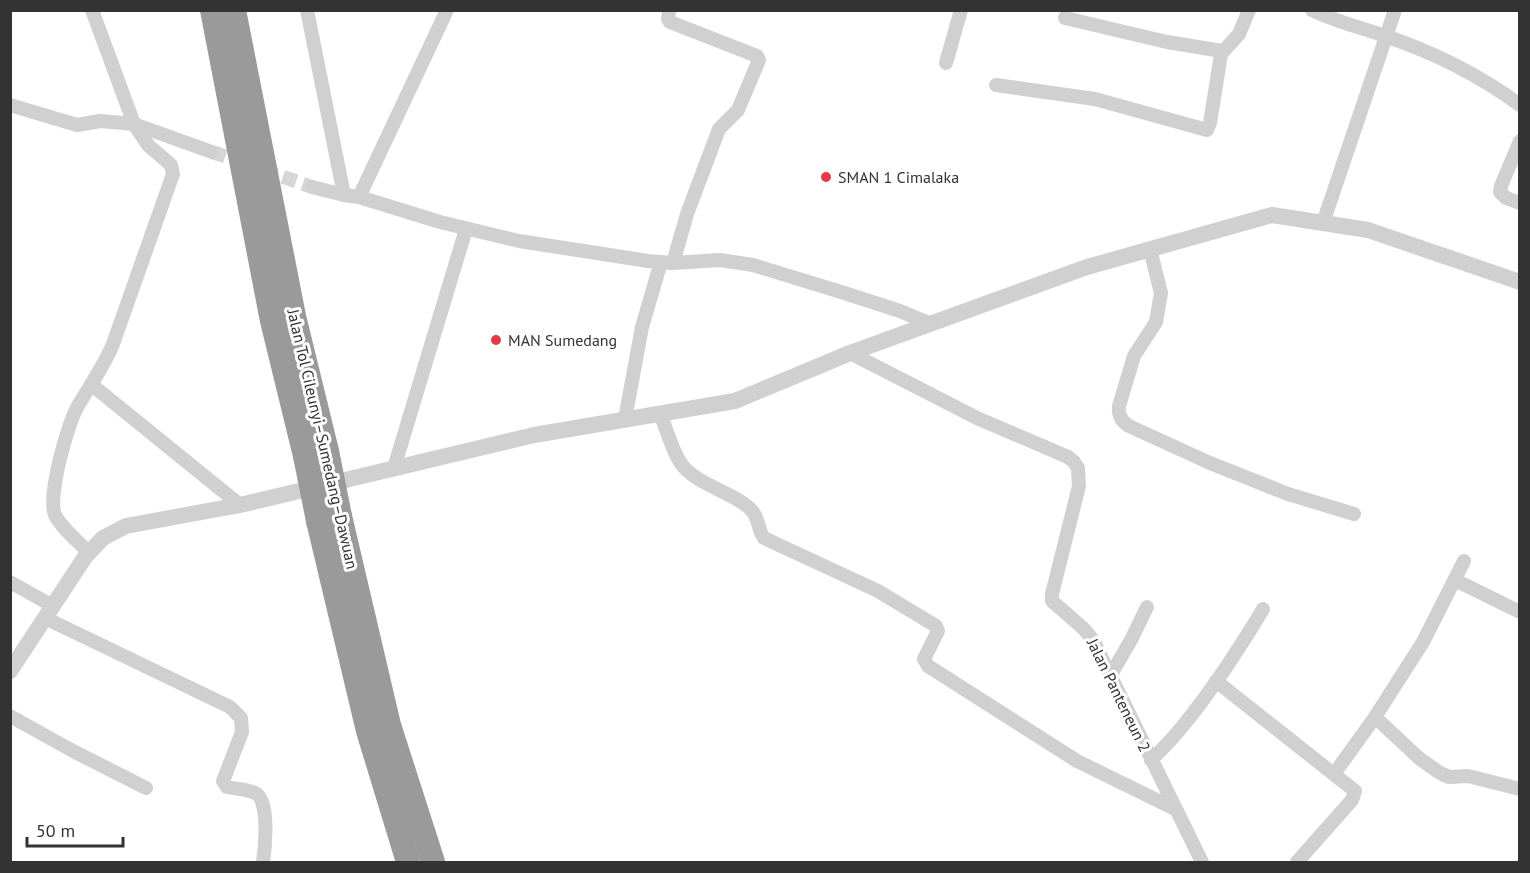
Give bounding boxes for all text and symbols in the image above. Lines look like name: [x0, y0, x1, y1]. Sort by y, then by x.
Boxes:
place label: SMAN 1 Cimalaka: [838, 167, 959, 187]
marker: SMAN 1 Cimalaka: [819, 170, 833, 184]
street label: Jalan Tol Cileunyi–Sumedang–Dawuan: [283, 306, 363, 571]
place label: MAN Sumedang: [508, 330, 617, 350]
marker: MAN Sumedang: [489, 333, 503, 347]
street label: Jalan Panteneun 2: [1082, 634, 1155, 755]
scale bar: [27, 810, 123, 848]
text: 50 m: [36, 819, 75, 842]

